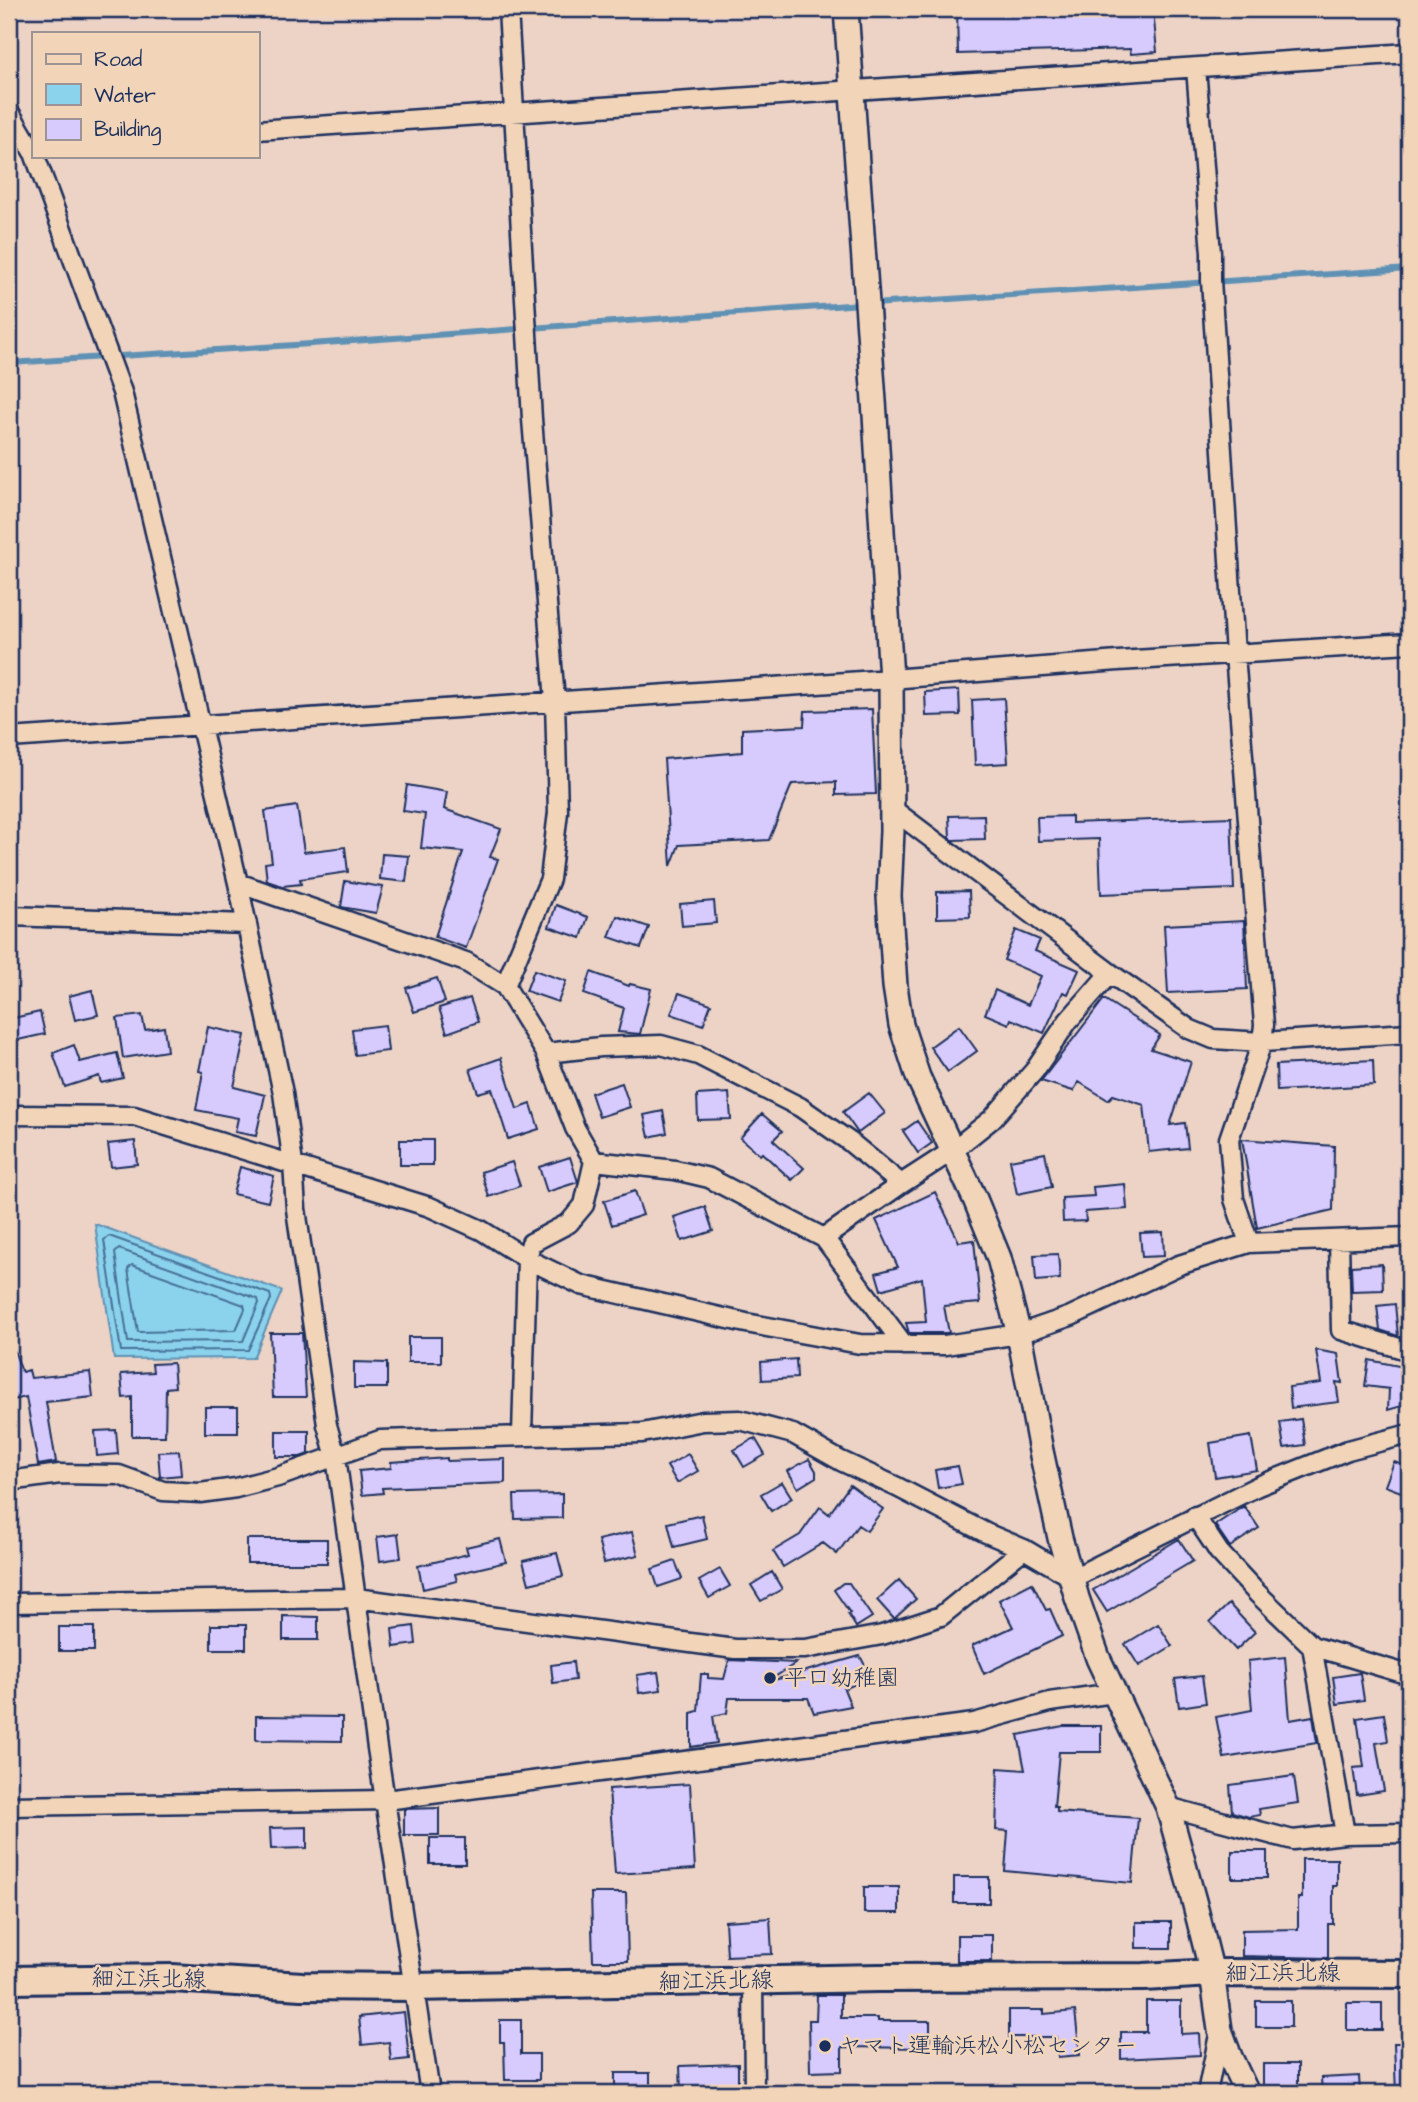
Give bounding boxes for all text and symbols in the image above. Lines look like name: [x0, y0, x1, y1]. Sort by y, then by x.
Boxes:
legend: [32, 32, 259, 158]
text: Road: [94, 45, 142, 74]
text: Water: [94, 81, 156, 110]
text: Building: [94, 115, 162, 146]
place label: 平口幼稚園: [784, 1662, 899, 1694]
marker: 平口幼稚園: [762, 1670, 778, 1686]
street label: 細江浜北線: [1226, 1957, 1341, 1989]
street label: 細江浜北線: [91, 1962, 207, 1996]
street label: 細江浜北線: [658, 1964, 774, 1998]
place label: ヤマト運輸浜松小松センター: [839, 2030, 1137, 2062]
marker: ヤマト運輸浜松小松センター: [817, 2038, 833, 2054]

